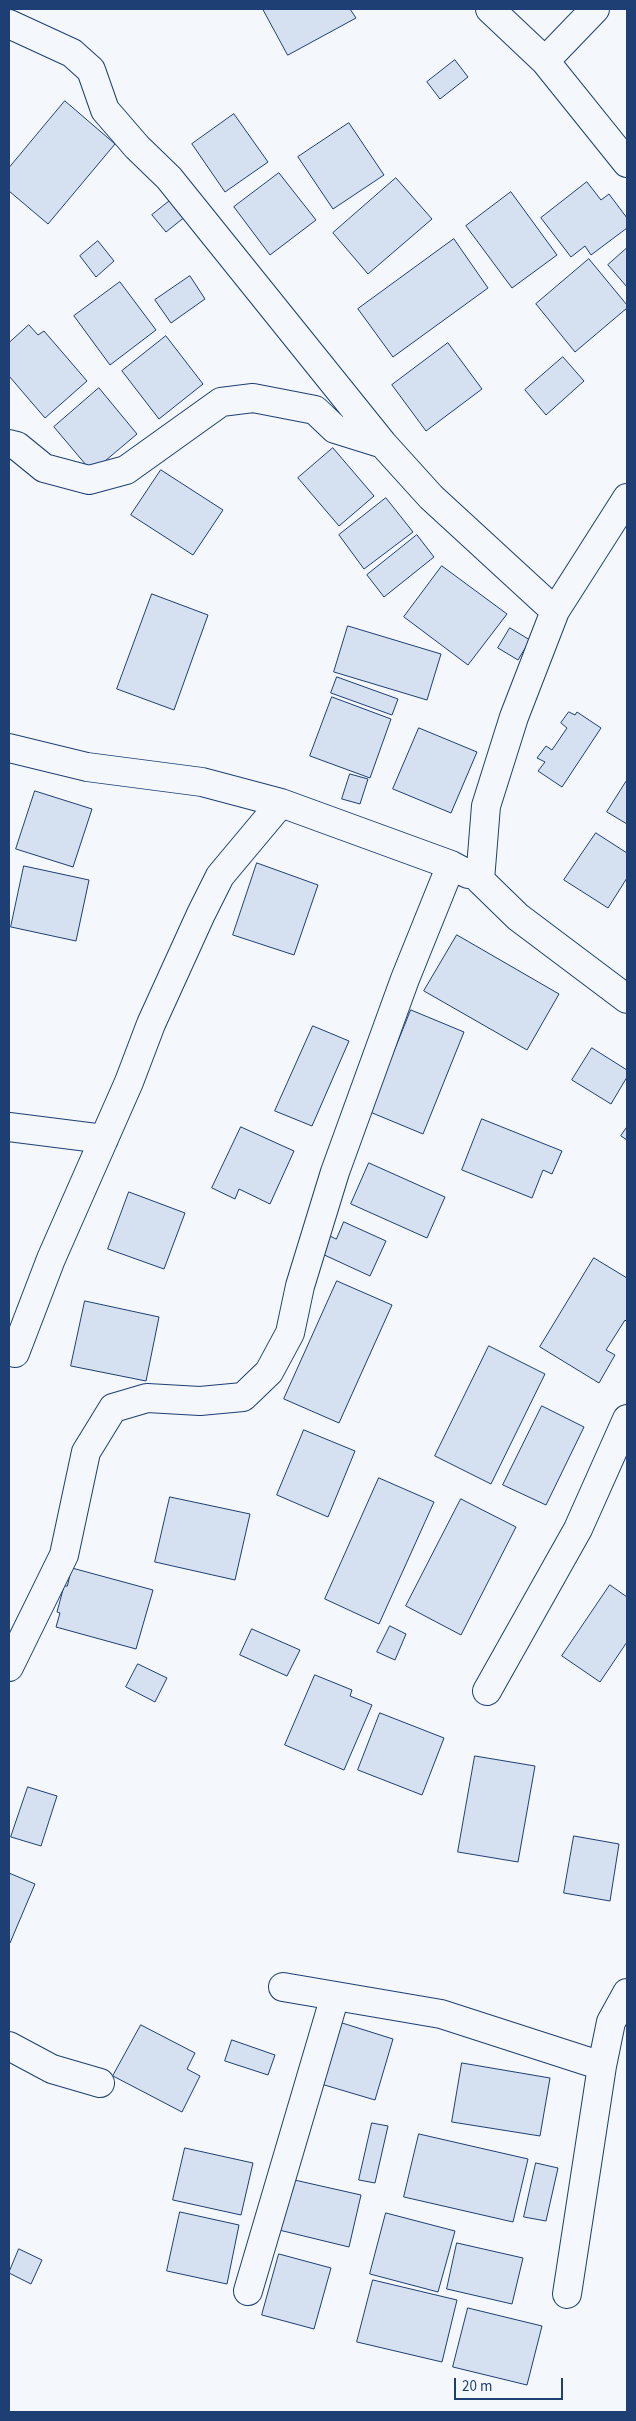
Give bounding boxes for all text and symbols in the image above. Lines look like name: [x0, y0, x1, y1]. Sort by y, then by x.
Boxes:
scale bar: [456, 2368, 565, 2400]
text: 20 m: [462, 2376, 492, 2397]

